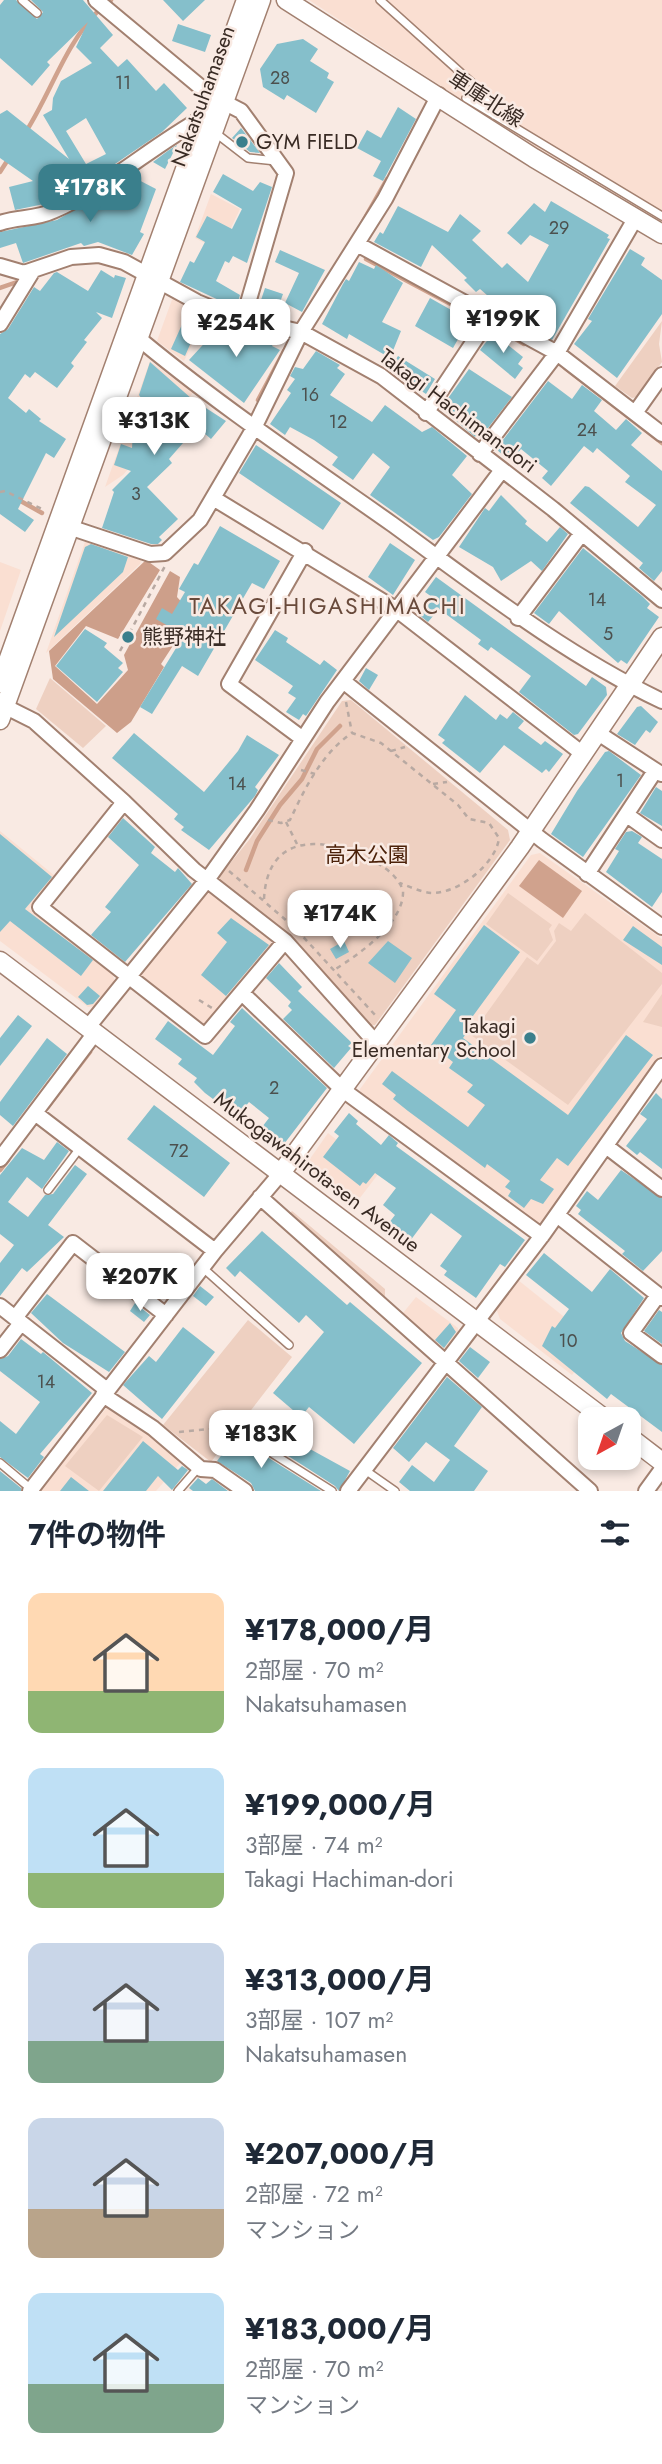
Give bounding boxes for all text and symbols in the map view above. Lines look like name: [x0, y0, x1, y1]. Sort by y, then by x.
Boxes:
street label: Nakatsuhamasen: [164, 21, 242, 171]
street label: 車庫北線: [443, 64, 529, 134]
house number: 28: [270, 65, 290, 91]
house number: 11: [115, 70, 131, 96]
place label: GYM FIELD: [256, 127, 358, 157]
marker: GYM FIELD: [234, 134, 250, 150]
pin: ¥178K: [41, 164, 139, 224]
text: ¥178K: [54, 170, 126, 204]
house number: 29: [549, 215, 569, 241]
pin: ¥199K: [454, 296, 552, 355]
pin: ¥254K: [187, 300, 285, 359]
text: ¥199K: [466, 301, 540, 335]
text: ¥254K: [197, 305, 275, 339]
street label: Takagi Hachiman-dori: [373, 342, 543, 480]
house number: 16: [301, 382, 319, 408]
pin: ¥313K: [105, 398, 203, 457]
text: ¥313K: [118, 403, 190, 437]
house number: 12: [329, 409, 347, 435]
house number: 24: [577, 417, 597, 443]
house number: 3: [131, 481, 141, 507]
house number: 14: [588, 587, 606, 613]
district label: TAKAGI-HIGASHIMACHI: [189, 589, 467, 623]
house number: 5: [603, 621, 613, 647]
place label: 熊野神社: [142, 622, 226, 652]
marker: 熊野神社: [120, 629, 136, 645]
house number: 1: [616, 768, 624, 794]
house number: 14: [228, 771, 246, 797]
park label: 高木公園: [325, 840, 409, 870]
pin: ¥174K: [291, 890, 389, 950]
text: ¥174K: [303, 896, 377, 930]
place label: Takagi Elementary School: [352, 1011, 516, 1065]
marker: Takagi Elementary School: [522, 1030, 538, 1046]
house number: 2: [269, 1075, 279, 1101]
street label: Mukogawahirota-sen Avenue: [208, 1084, 426, 1260]
house number: 72: [169, 1138, 189, 1164]
pin: ¥207K: [91, 1254, 189, 1313]
text: ¥207K: [102, 1259, 178, 1293]
house number: 10: [559, 1328, 578, 1354]
house number: 14: [37, 1369, 55, 1395]
north arrow: [578, 1407, 640, 1470]
map controls: [578, 1407, 641, 1470]
pin: ¥183K: [212, 1410, 310, 1470]
text: ¥183K: [225, 1416, 297, 1450]
text: 7件の物件: [28, 1513, 166, 1556]
icon: filters: [596, 1514, 634, 1552]
text: ¥178,000/月: [245, 1608, 434, 1651]
icon: home: [84, 1621, 168, 1705]
text: 2部屋 · 70 m²: [245, 1653, 383, 1687]
text: Nakatsuhamasen: [245, 1687, 407, 1721]
text: ¥199,000/月: [245, 1783, 436, 1826]
icon: home: [84, 1796, 168, 1880]
text: 3部屋 · 74 m²: [245, 1828, 383, 1862]
text: Takagi Hachiman-dori: [245, 1862, 454, 1896]
text: ¥313,000/月: [245, 1958, 435, 2001]
icon: home: [84, 1971, 168, 2055]
text: 3部屋 · 107 m²: [245, 2003, 393, 2037]
text: Nakatsuhamasen: [245, 2037, 407, 2071]
text: ¥207,000/月: [245, 2132, 437, 2175]
icon: home: [84, 2146, 168, 2230]
text: 2部屋 · 72 m²: [245, 2177, 383, 2211]
text: マンション: [245, 2213, 360, 2247]
text: ¥183,000/月: [245, 2307, 435, 2350]
icon: home: [84, 2321, 168, 2405]
text: 2部屋 · 70 m²: [245, 2352, 383, 2386]
text: マンション: [245, 2388, 360, 2422]

